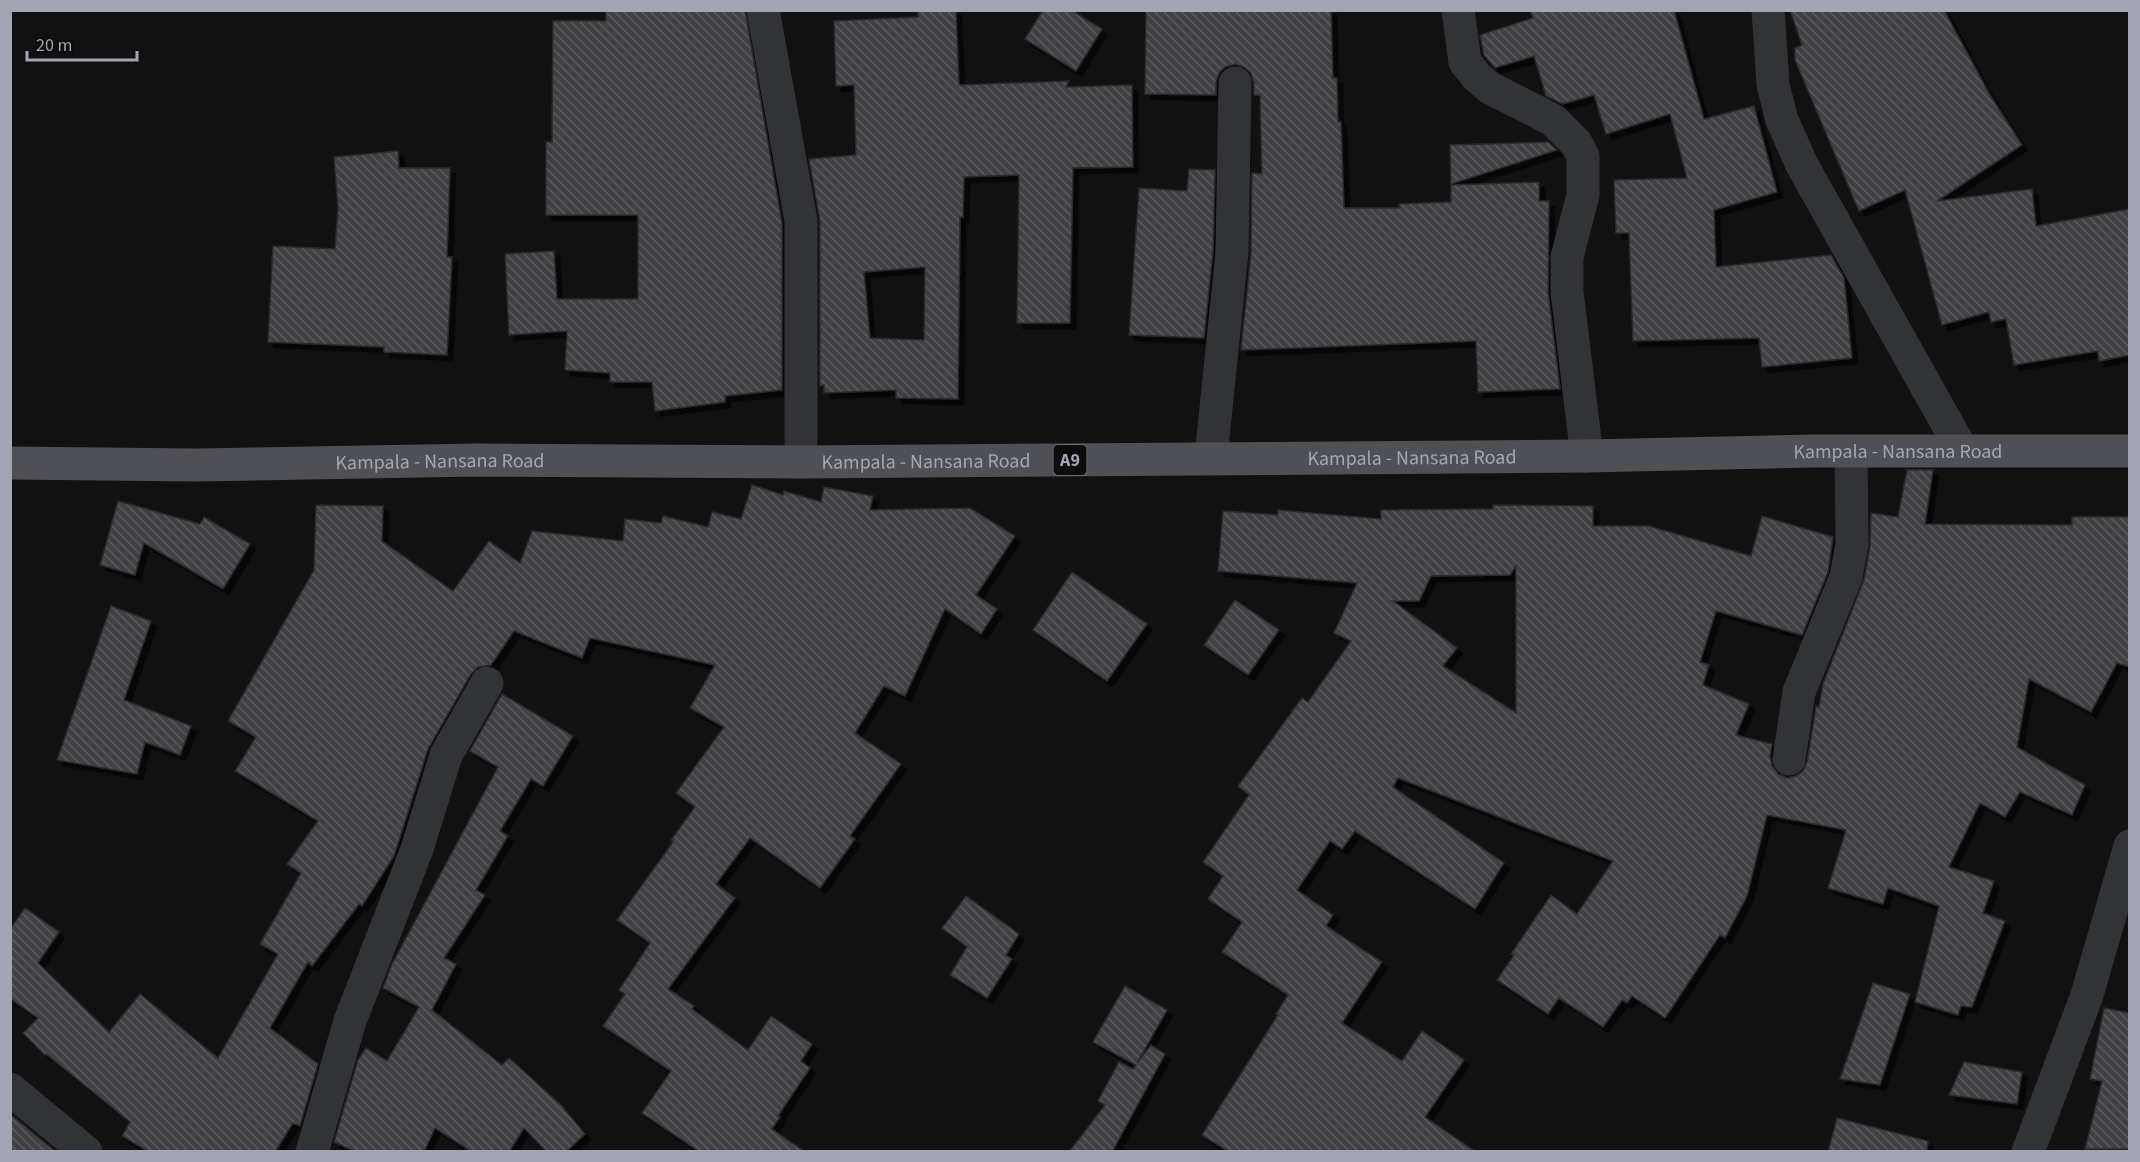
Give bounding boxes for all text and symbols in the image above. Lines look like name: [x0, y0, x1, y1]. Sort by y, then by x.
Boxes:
scale bar: [27, 24, 136, 62]
text: 20 m: [36, 33, 72, 58]
street label: Kampala - Nansana Road: [1793, 438, 2002, 466]
street label: Kampala - Nansana Road: [1307, 444, 1517, 473]
road number: A9: [1054, 445, 1086, 475]
street label: Kampala - Nansana Road: [335, 447, 545, 478]
street label: Kampala - Nansana Road: [821, 447, 1031, 477]

